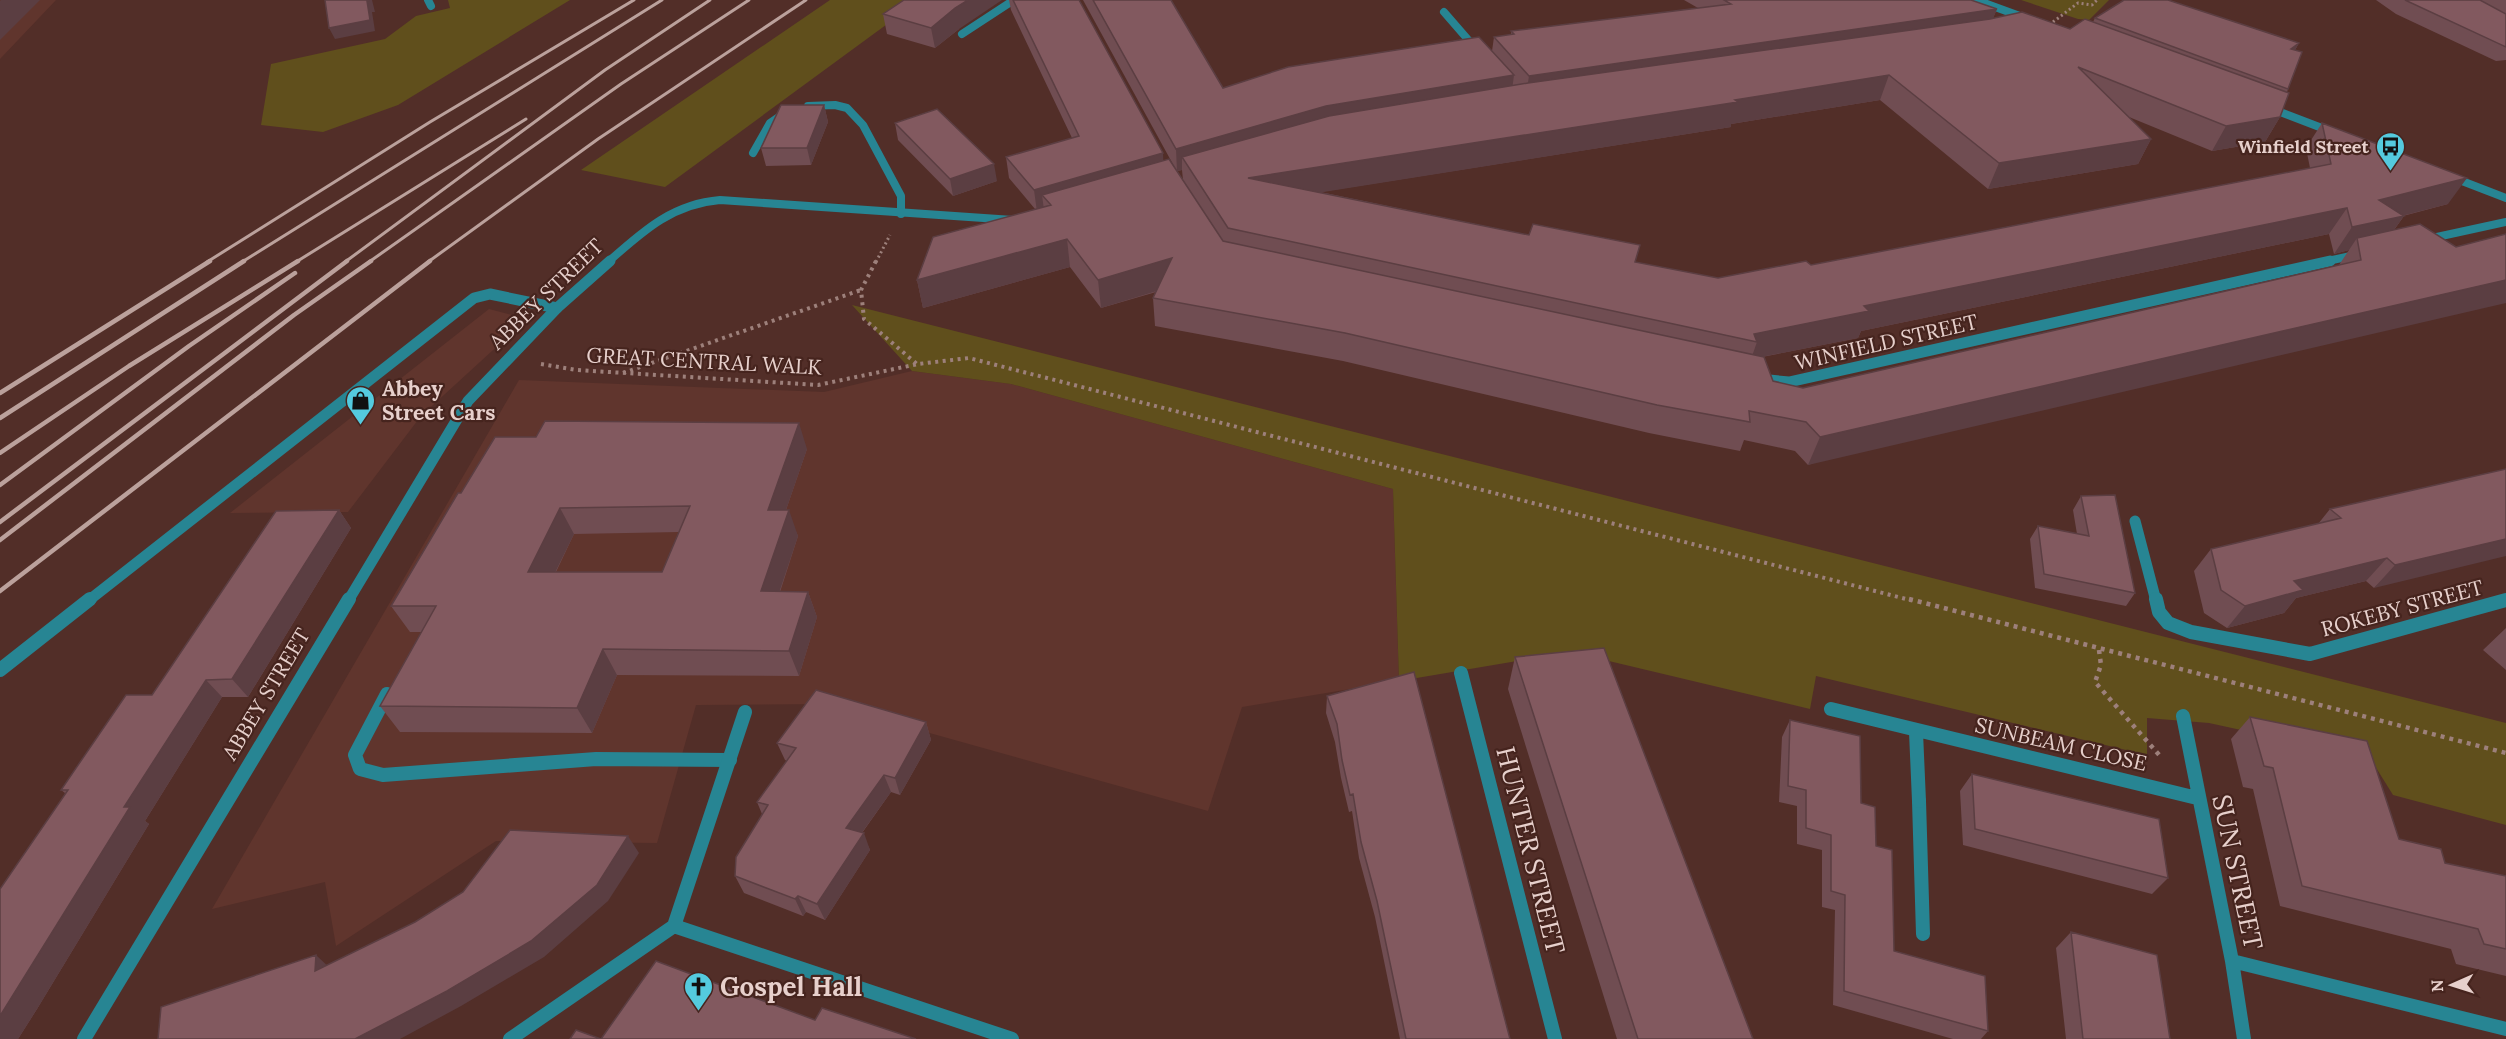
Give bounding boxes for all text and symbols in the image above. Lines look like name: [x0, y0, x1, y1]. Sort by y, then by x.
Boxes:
bus stop icon: Winfield Street: [2374, 130, 2406, 172]
place label: Winfield Street: [2238, 135, 2370, 158]
street label: ABBEY STREET: [482, 233, 609, 356]
street label: WINFIELD STREET: [1792, 308, 1980, 376]
street label: GREAT CENTRAL WALK: [586, 341, 823, 381]
place label: Abbey Street Cars: [382, 375, 495, 426]
shop icon: Abbey Street Cars: [345, 384, 377, 426]
street label: ROKEBY STREET: [2318, 573, 2486, 643]
street label: ABBEY STREET: [216, 623, 316, 766]
street label: SUNBEAM CLOSE: [1972, 711, 2150, 777]
street label: HUNTER STREET: [1489, 743, 1573, 957]
street label: SUN STREET: [2205, 791, 2271, 953]
north arrow: [2422, 955, 2482, 1015]
church icon: Gospel Hall: [683, 970, 715, 1012]
place label: Gospel Hall: [720, 970, 862, 1003]
text: N: [2427, 979, 2447, 992]

